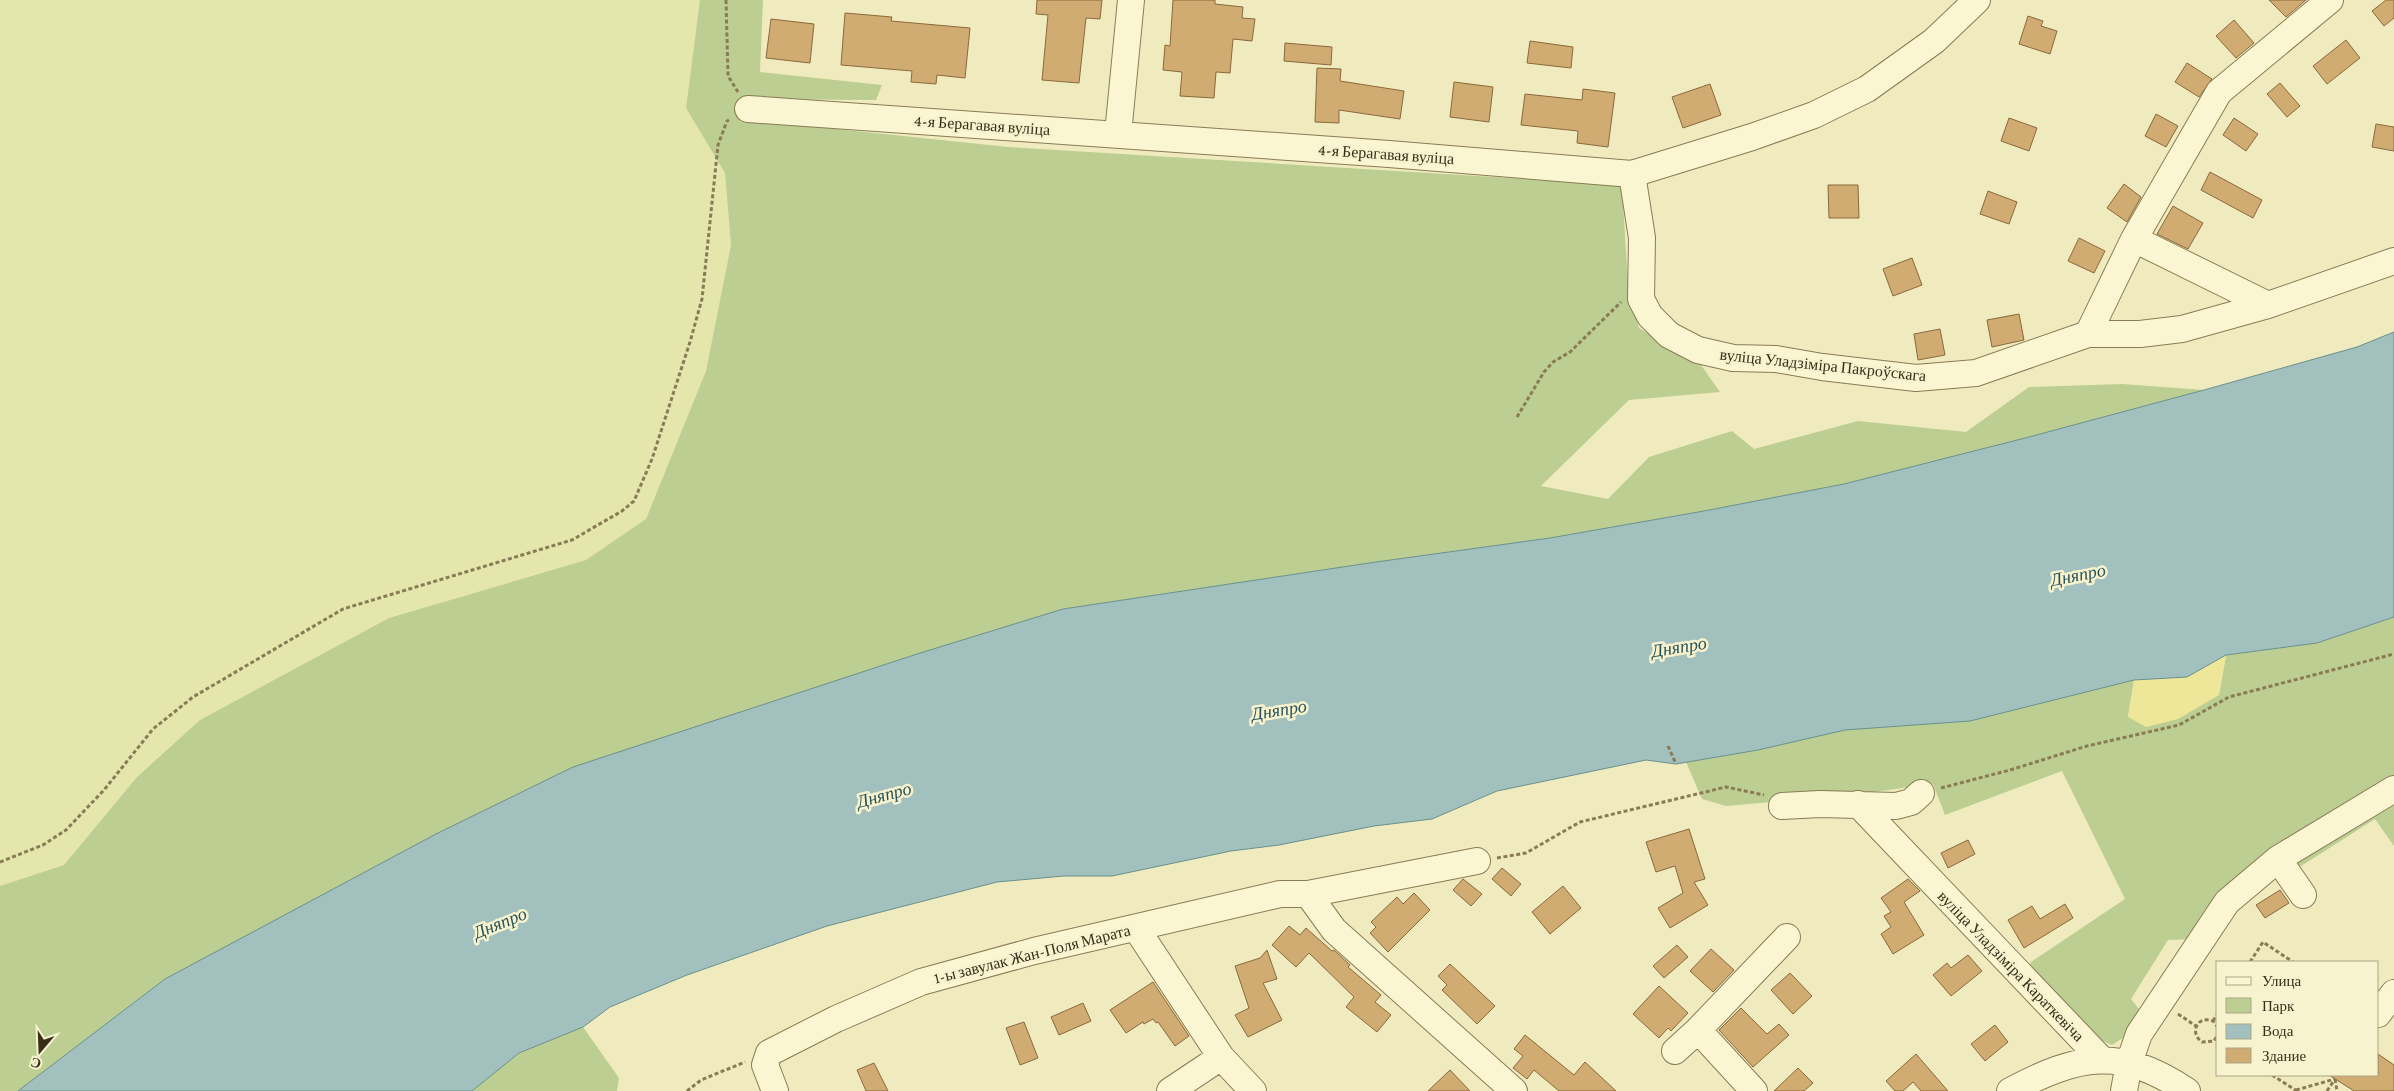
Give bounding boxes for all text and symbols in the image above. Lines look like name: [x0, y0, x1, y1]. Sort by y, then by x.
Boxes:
street label: 4-я Берагавая вуліца: [913, 112, 1051, 139]
street label: 4-я Берагавая вуліца: [1317, 141, 1455, 168]
street label: вуліца Уладзіміра Пакроўскага: [1719, 346, 1927, 385]
water label: Дняпро: [2047, 560, 2107, 591]
water label: Дняпро: [1648, 633, 1708, 662]
water label: Дняпро: [1248, 696, 1308, 725]
water label: Дняпро: [853, 778, 914, 812]
street label: вуліца Уладзіміра Караткевіча: [1934, 887, 2088, 1045]
water label: Дняпро: [469, 903, 530, 943]
street label: 1-ы завулак Жан-Поля Марата: [932, 921, 1132, 988]
legend: [2216, 961, 2379, 1076]
text: Улица: [2262, 973, 2301, 989]
text: Парк: [2262, 998, 2295, 1014]
text: Вода: [2262, 1023, 2294, 1039]
north arrow: [15, 1026, 65, 1076]
text: Здание: [2262, 1048, 2306, 1064]
text: С: [28, 1054, 43, 1073]

